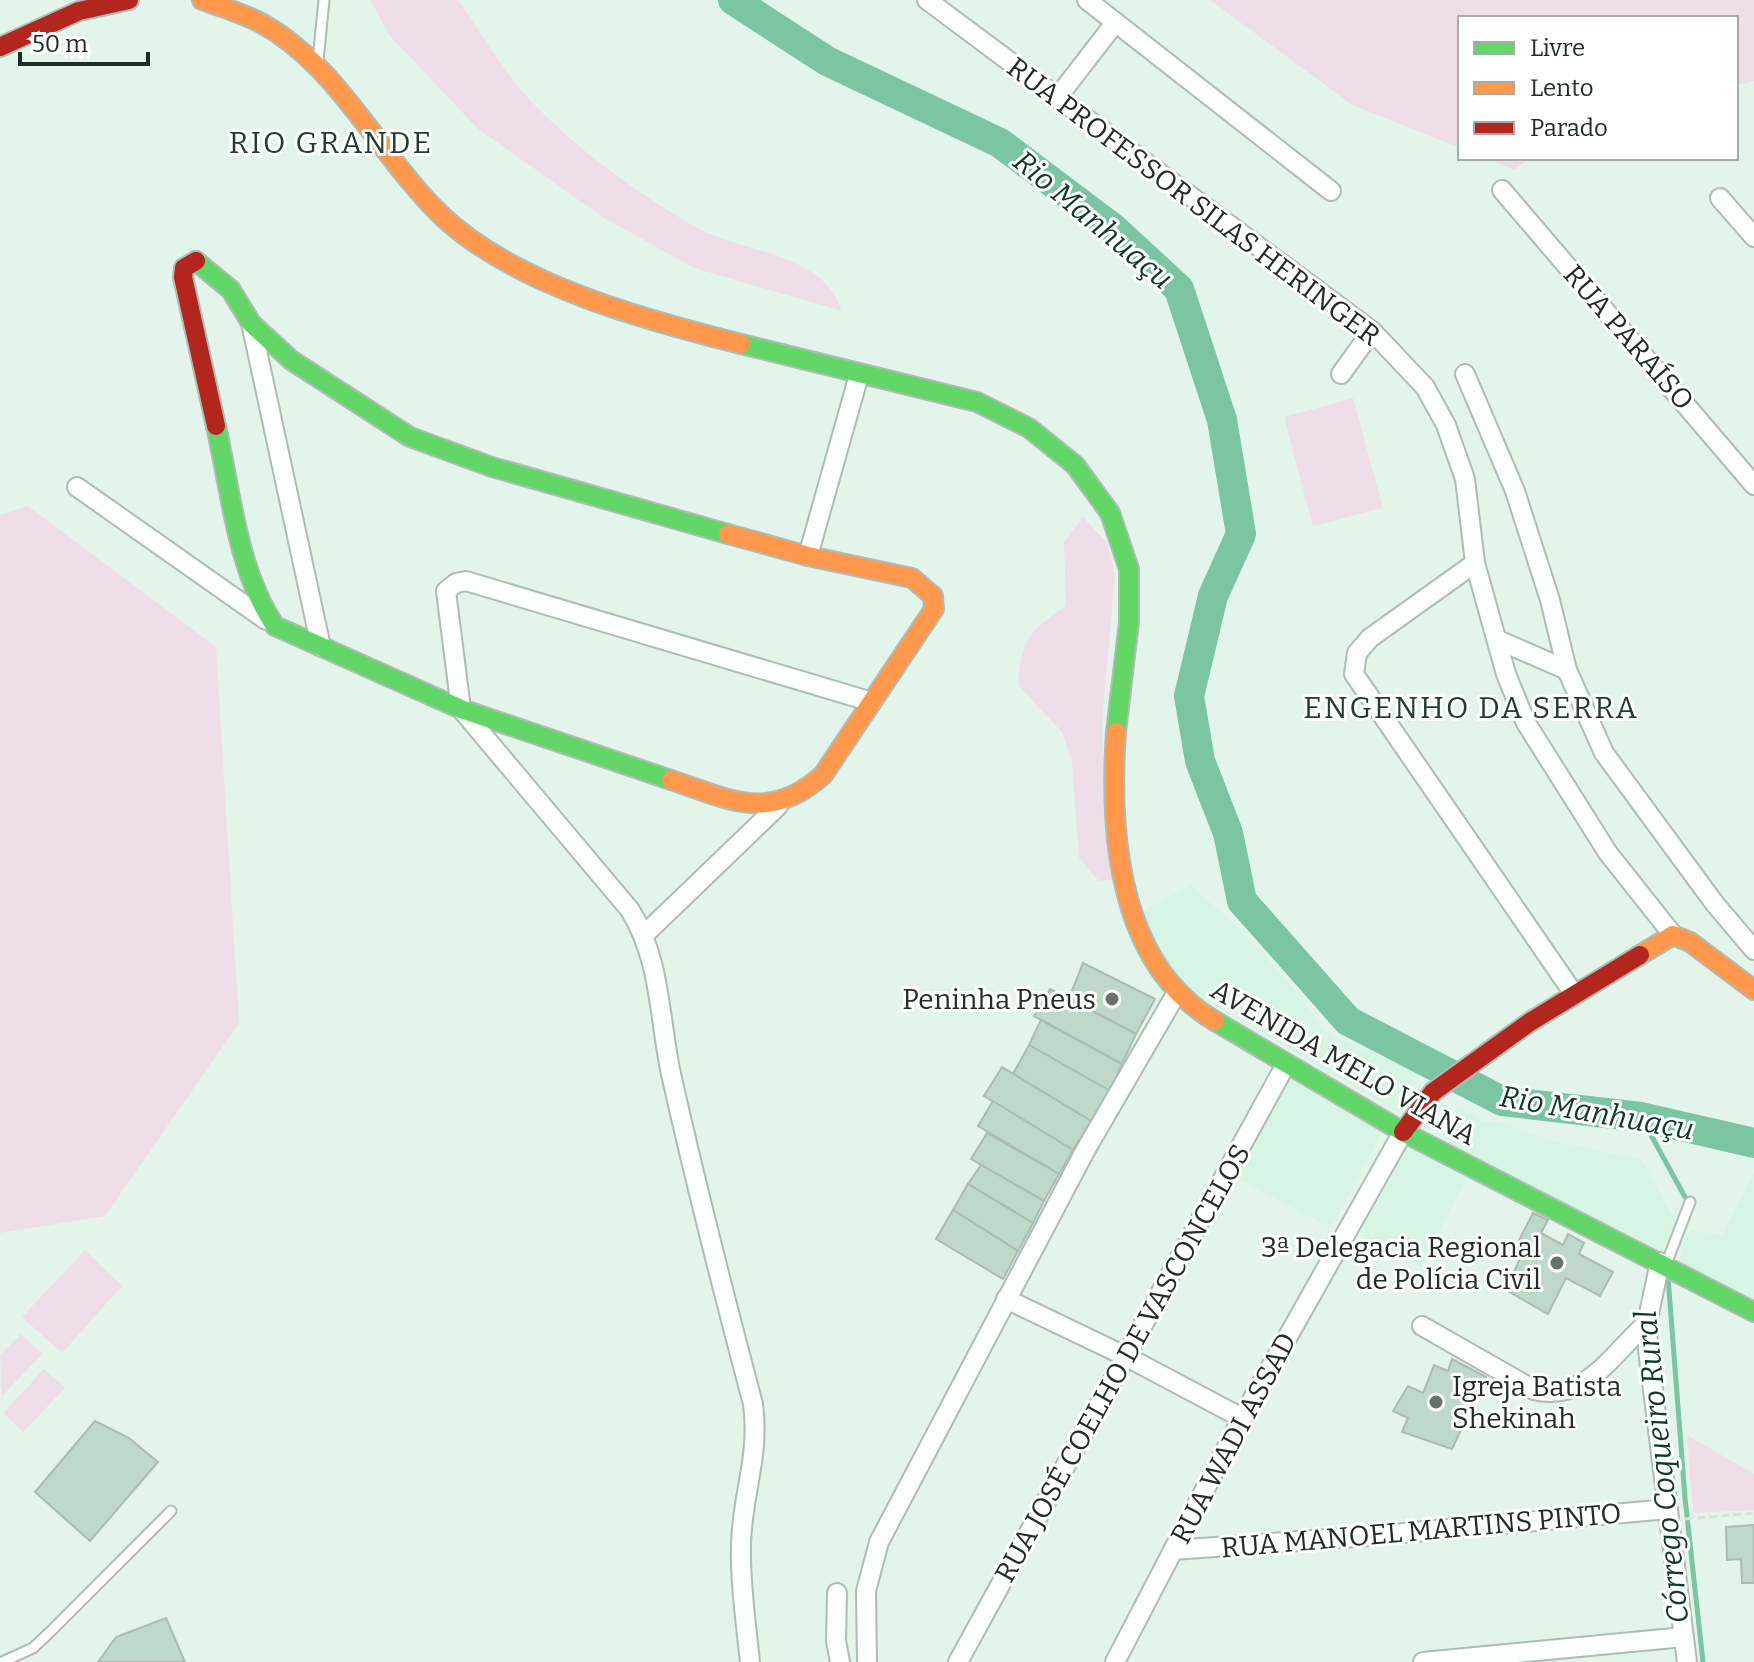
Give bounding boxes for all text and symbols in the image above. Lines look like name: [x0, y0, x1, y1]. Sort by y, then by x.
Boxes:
scale bar: [20, 16, 148, 66]
legend: [1458, 16, 1738, 160]
text: 50 m: [32, 30, 88, 58]
text: Livre: [1530, 34, 1585, 62]
street label: RUA PROFESSOR SILAS HERINGER: [1001, 50, 1387, 352]
text: Lento: [1530, 74, 1593, 102]
text: Parado: [1530, 114, 1608, 142]
district label: RIO GRANDE: [229, 125, 433, 161]
water label: Rio Manhuaçu: [1006, 143, 1180, 297]
street label: RUA PARAÍSO: [1557, 258, 1701, 416]
district label: ENGENHO DA SERRA: [1303, 690, 1639, 726]
street label: AVENIDA MELO VIANA: [1205, 973, 1483, 1152]
place label: Peninha Pneus: [902, 983, 1096, 1016]
marker: Peninha Pneus: [1103, 990, 1121, 1008]
water label: Rio Manhuaçu: [1497, 1078, 1697, 1148]
street label: RUA JOSÉ COELHO DE VASCONCELOS: [987, 1138, 1257, 1588]
place label: 3ª Delegacia Regional de Polícia Civil: [1261, 1231, 1541, 1296]
marker: 3ª Delegacia Regional de Polícia Civil: [1548, 1254, 1566, 1272]
water label: Córrego Coqueiro Rural: [1628, 1309, 1696, 1625]
street label: RUA WADI ASSAD: [1164, 1327, 1303, 1549]
place label: Igreja Batista Shekinah: [1452, 1370, 1622, 1435]
marker: Igreja Batista Shekinah: [1427, 1393, 1445, 1411]
street label: RUA MANOEL MARTINS PINTO: [1219, 1497, 1623, 1564]

